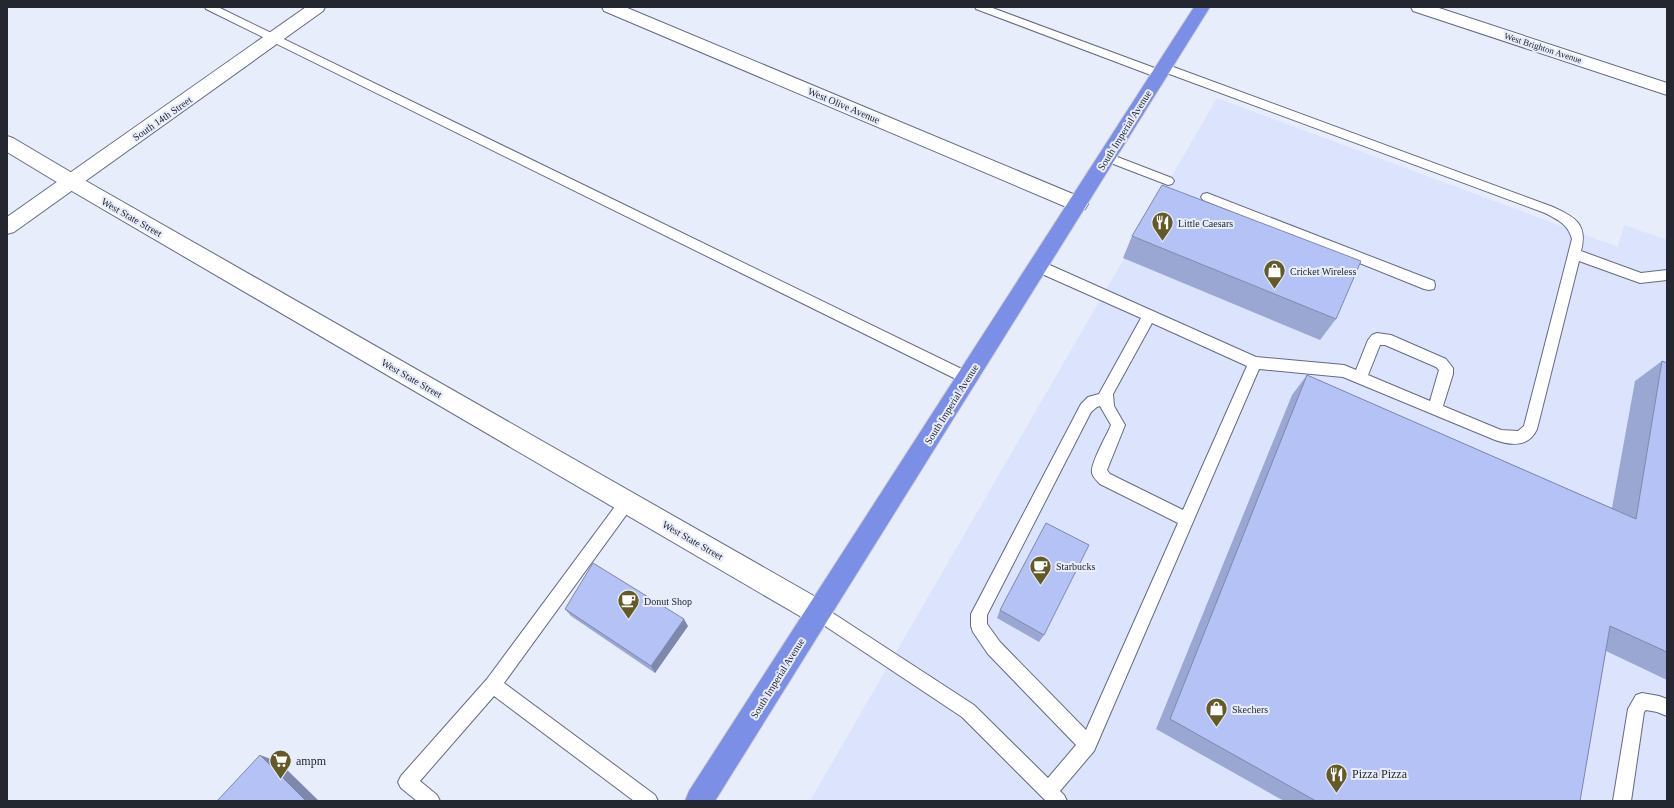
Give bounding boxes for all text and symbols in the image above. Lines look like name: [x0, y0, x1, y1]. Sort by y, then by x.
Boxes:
street label: West Brighton Avenue: [1503, 31, 1583, 65]
street label: West Olive Avenue: [806, 85, 882, 126]
street label: South Imperial Avenue: [1095, 88, 1154, 172]
street label: South 14th Street: [131, 94, 194, 143]
street label: West State Street: [100, 196, 164, 239]
restaurant icon: Little Caesars: [1149, 210, 1175, 243]
place label: Little Caesars: [1178, 218, 1233, 229]
shop icon: Cricket Wireless: [1262, 258, 1288, 291]
place label: Cricket Wireless: [1290, 266, 1356, 277]
street label: West State Street: [380, 357, 444, 400]
street label: South Imperial Avenue: [922, 362, 981, 446]
street label: West State Street: [661, 519, 725, 562]
cafe icon: Starbucks: [1027, 553, 1053, 586]
place label: Starbucks: [1056, 561, 1096, 572]
cafe icon: Donut Shop: [616, 588, 642, 621]
place label: Donut Shop: [644, 596, 692, 607]
street label: South Imperial Avenue: [748, 636, 807, 720]
shop icon: Skechers: [1203, 696, 1229, 729]
place label: Skechers: [1232, 704, 1268, 715]
supermarket icon: ampm: [267, 748, 293, 781]
place label: ampm: [296, 754, 327, 768]
restaurant icon: Pizza Pizza: [1323, 761, 1349, 794]
place label: Pizza Pizza: [1352, 767, 1408, 781]

